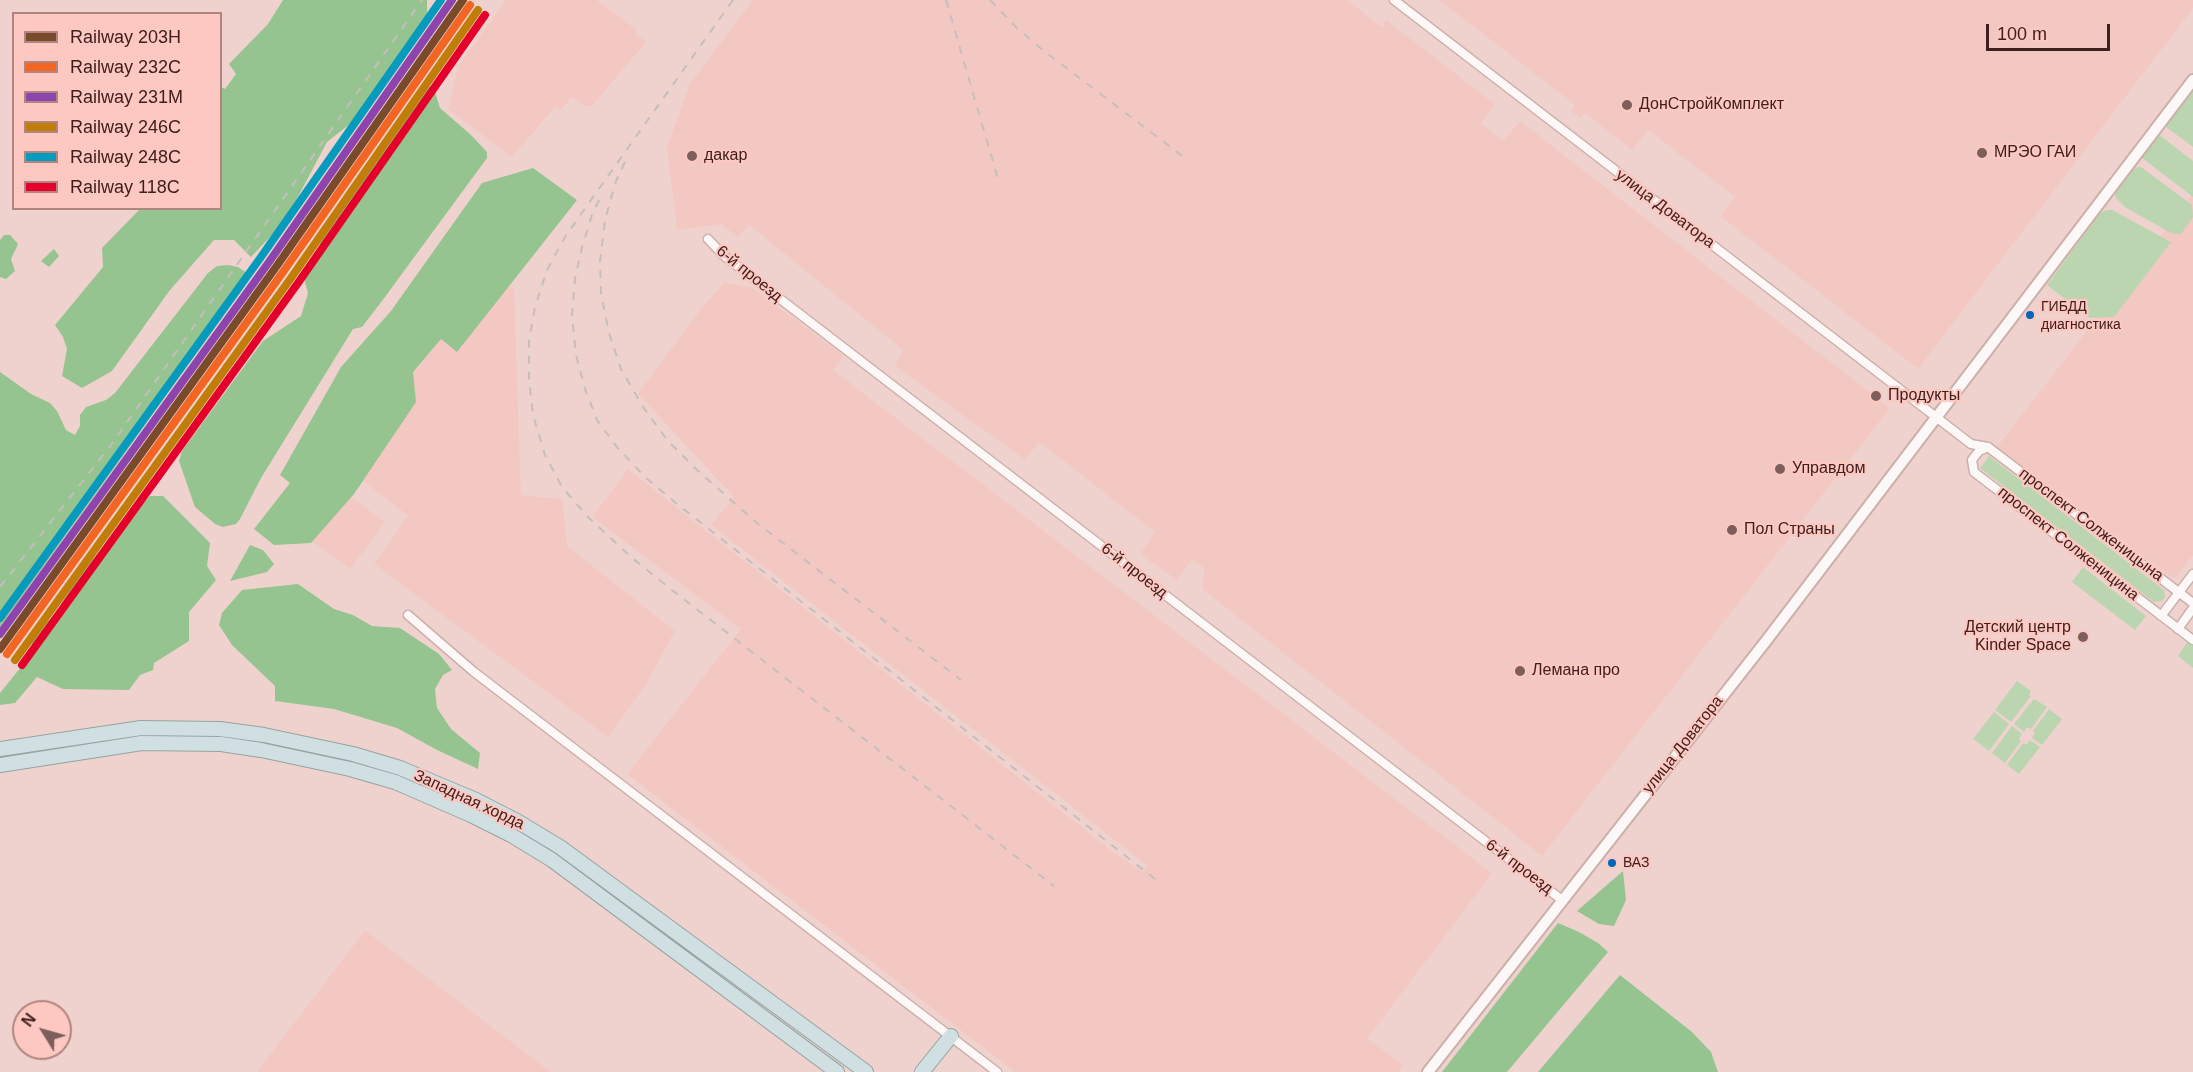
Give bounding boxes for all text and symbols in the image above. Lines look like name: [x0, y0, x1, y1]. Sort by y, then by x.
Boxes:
legend: [12, 12, 222, 210]
scale bar: [1989, 12, 2114, 50]
text: 100 m: [1997, 24, 2047, 44]
text: Railway 203Н: [70, 27, 181, 47]
text: Railway 232C: [70, 57, 181, 77]
text: Railway 231М: [70, 87, 183, 107]
place label: ДонСтройКомплект: [1639, 95, 1784, 115]
marker: ДонСтройКомплект: [1620, 98, 1634, 112]
text: Railway 246С: [70, 117, 181, 137]
place label: МРЭО ГАИ: [1994, 143, 2076, 163]
place label: дакар: [704, 146, 747, 166]
marker: МРЭО ГАИ: [1975, 146, 1989, 160]
text: Railway 248С: [70, 147, 181, 167]
marker: дакар: [685, 149, 699, 163]
street label: улица Доватора: [1612, 166, 1718, 252]
text: Railway 118С: [70, 177, 180, 197]
street label: 6-й проезд: [712, 242, 786, 306]
place label: ГИБДД диагностика: [2041, 299, 2121, 332]
marker: ГИБДД диагностика: [2024, 309, 2036, 321]
place label: Продукты: [1888, 386, 1960, 406]
marker: Продукты: [1869, 389, 1883, 403]
place label: Управдом: [1792, 459, 1865, 479]
marker: Управдом: [1773, 462, 1787, 476]
street label: проспект Солженицына: [2015, 464, 2167, 586]
street label: проспект Солженицина: [1994, 483, 2142, 605]
place label: Пол Страны: [1744, 520, 1835, 540]
marker: Пол Страны: [1725, 523, 1739, 537]
street label: 6-й проезд: [1097, 539, 1171, 603]
place label: Детский центр Kinder Space: [1964, 618, 2071, 656]
marker: Детский центр Kinder Space: [2076, 630, 2090, 644]
place label: Лемана про: [1532, 661, 1620, 681]
marker: Лемана про: [1513, 664, 1527, 678]
street label: улица Доватора: [1639, 692, 1727, 798]
street label: Западная хорда: [411, 766, 527, 834]
street label: 6-й проезд: [1482, 836, 1556, 898]
place label: ВАЗ: [1623, 855, 1650, 871]
marker: ВАЗ: [1606, 857, 1618, 869]
north arrow: [12, 1000, 72, 1060]
text: N: [19, 1010, 39, 1030]

